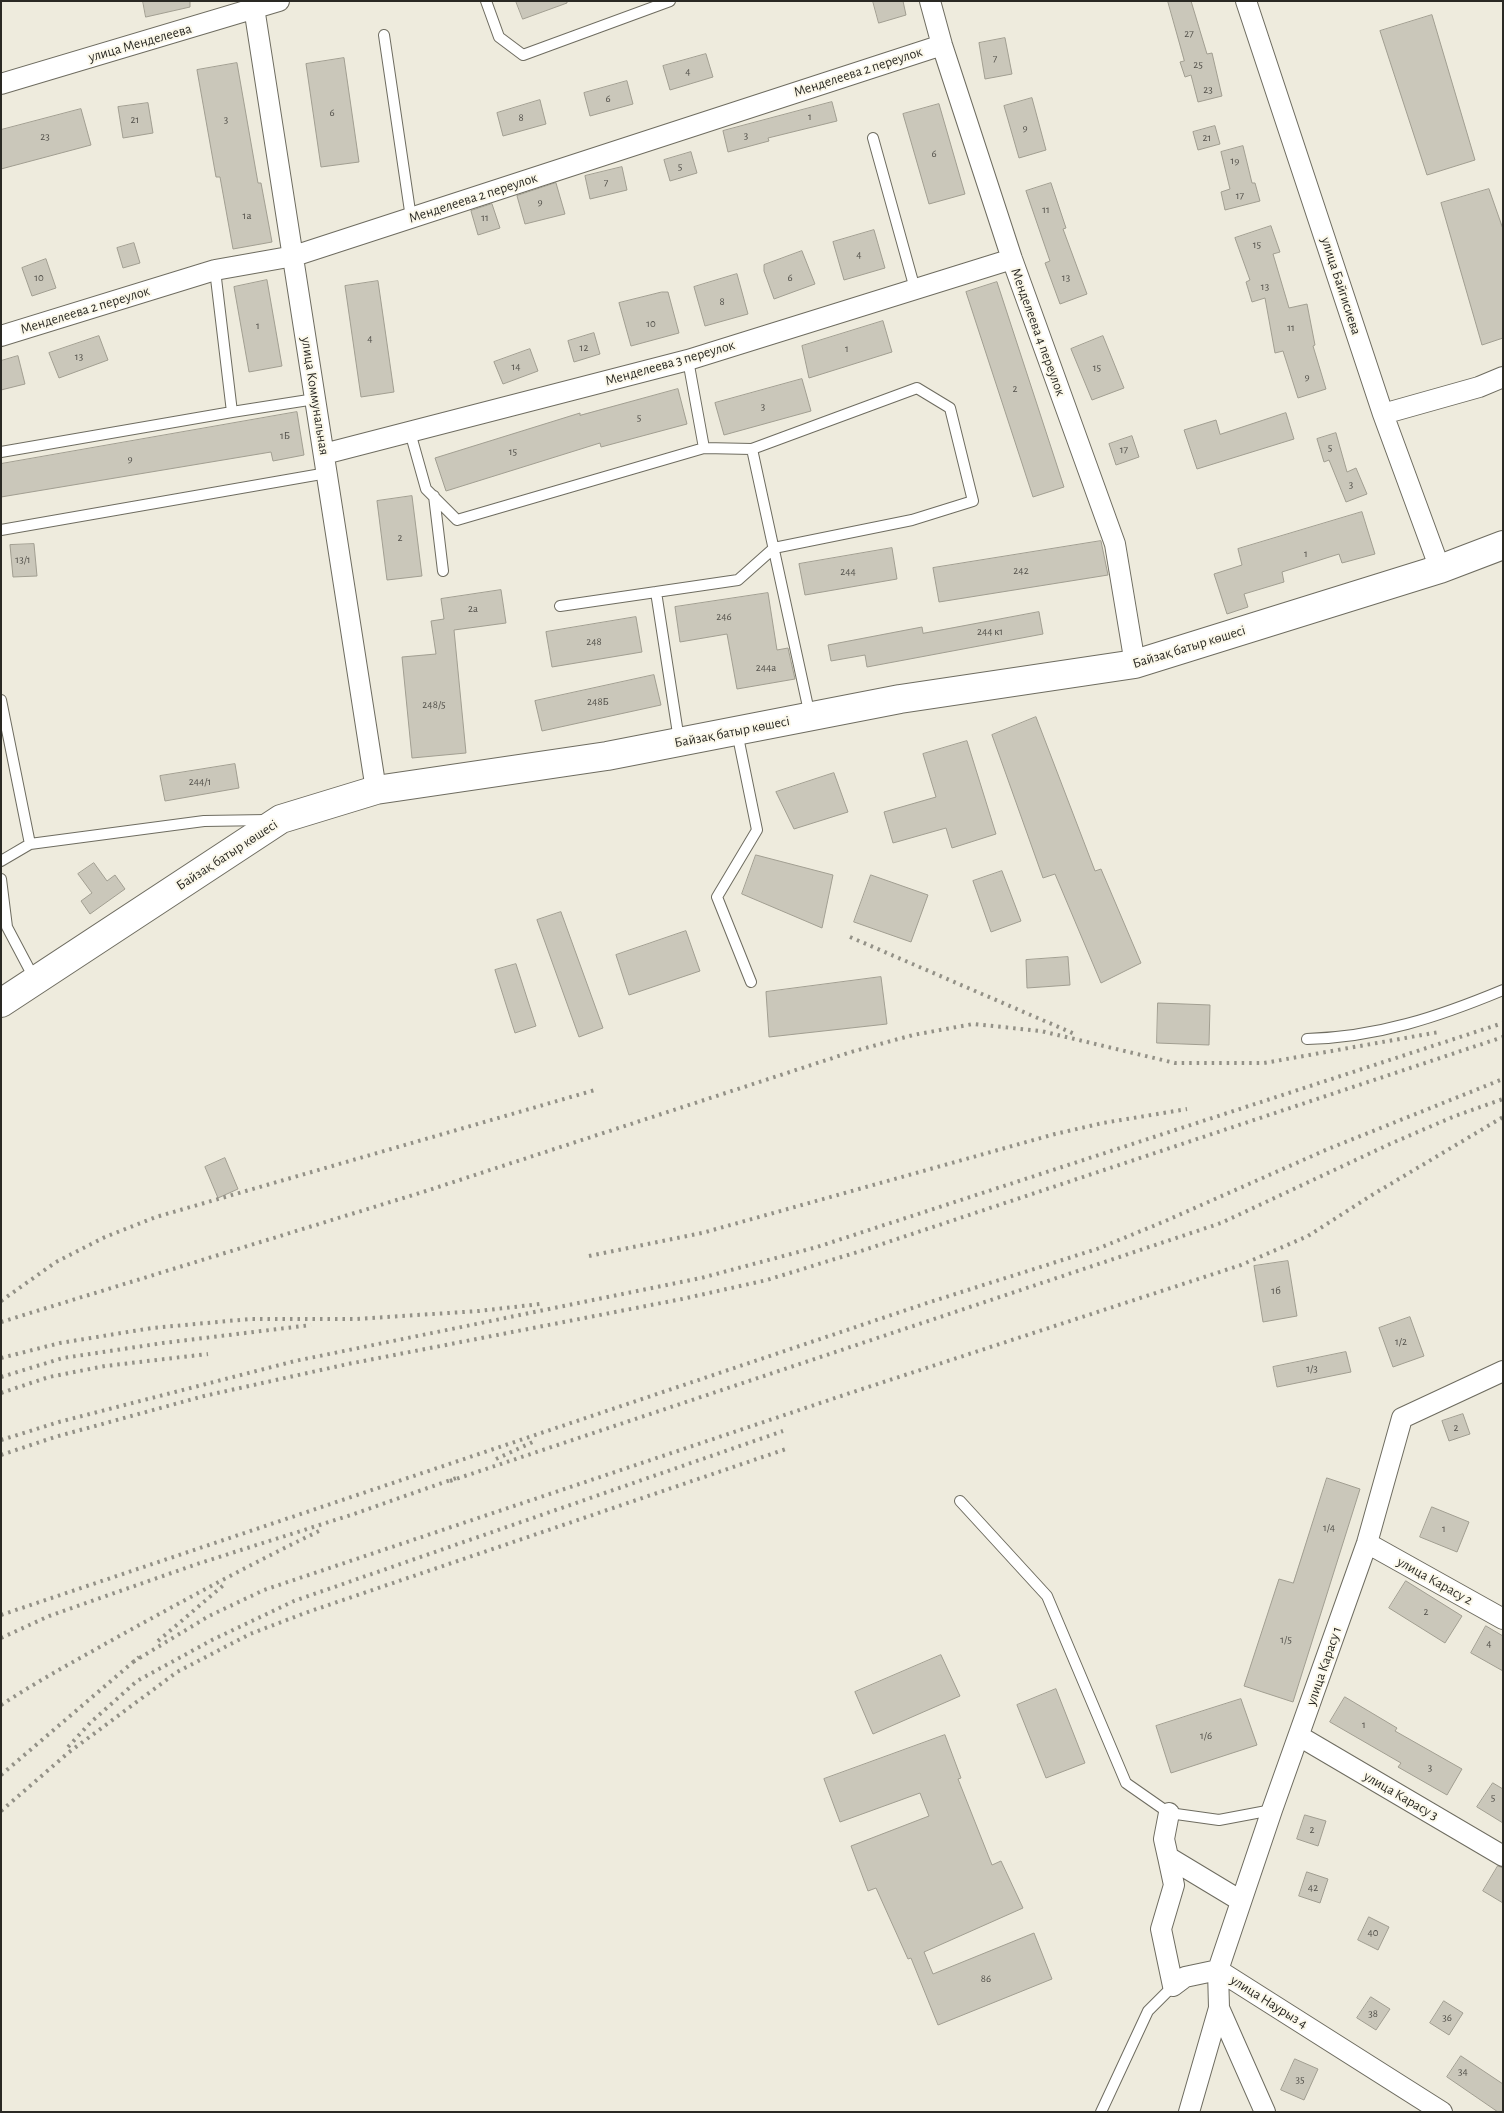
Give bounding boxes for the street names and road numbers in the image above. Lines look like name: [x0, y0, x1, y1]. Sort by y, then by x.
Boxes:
street label: улица Менделеева: [86, 20, 194, 66]
street label: Менделеева 2 переулок: [791, 43, 925, 101]
street label: Менделеева 2 переулок: [406, 169, 540, 227]
street label: улица Байгисиева: [1317, 235, 1365, 337]
street label: Менделеева 4 переулок: [1007, 266, 1069, 398]
street label: Менделеева 2 переулок: [18, 282, 152, 338]
street label: улица Коммунальная: [297, 336, 333, 456]
street label: Менделеева 3 переулок: [603, 336, 737, 390]
street label: Байзақ батыр көшесі: [1130, 622, 1248, 672]
street label: Байзақ батыр көшесі: [673, 713, 791, 751]
street label: Байзақ батыр көшесі: [173, 816, 281, 894]
street label: улица Карасу 2: [1394, 1553, 1476, 1609]
street label: улица Карасу 1: [1303, 1624, 1345, 1708]
street label: улица Карасу 3: [1361, 1768, 1441, 1824]
street label: улица Наурыз 4: [1227, 1972, 1311, 2032]

